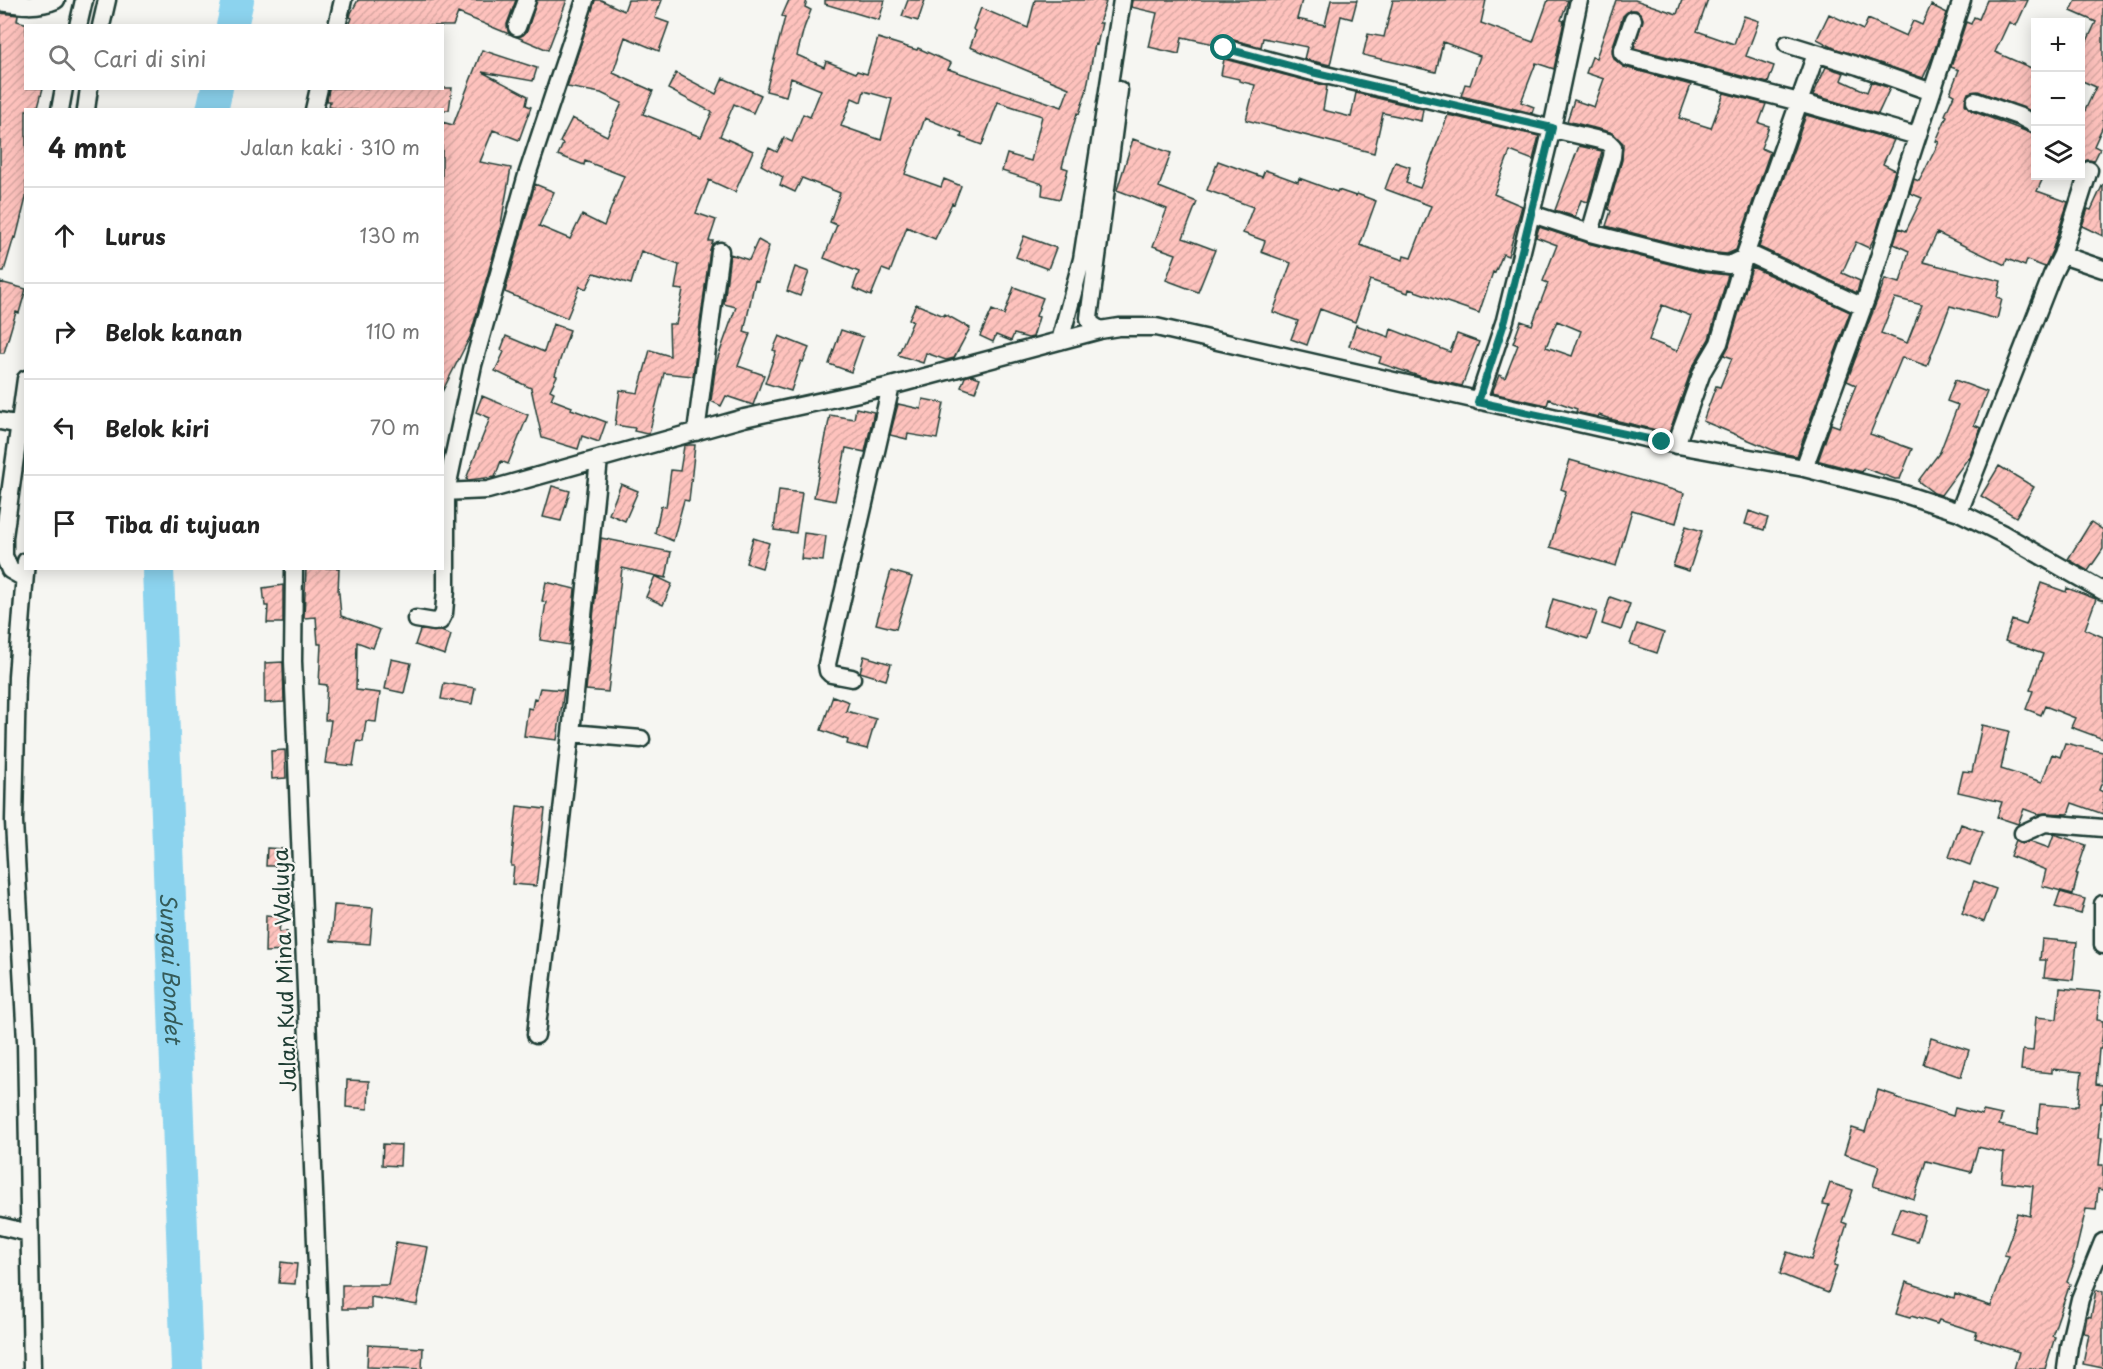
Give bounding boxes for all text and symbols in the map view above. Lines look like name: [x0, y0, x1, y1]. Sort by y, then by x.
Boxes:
map controls: [2031, 18, 2085, 180]
button: +: [2031, 18, 2085, 72]
search box: [24, 24, 444, 90]
route start: [1210, 34, 1236, 60]
icon: search: [45, 41, 78, 74]
text: Cari di sini: [93, 41, 206, 74]
button: −: [2031, 72, 2085, 126]
button: layers: [2031, 126, 2085, 180]
text: 4 mnt: [48, 128, 127, 167]
text: Jalan kaki · 310 m: [240, 132, 420, 162]
icon: ahead: [48, 219, 81, 252]
text: Lurus: [105, 219, 166, 252]
text: 130 m: [360, 220, 420, 250]
icon: right: [48, 315, 81, 348]
text: Belok kanan: [105, 315, 242, 348]
text: 110 m: [366, 316, 420, 346]
icon: left: [48, 411, 81, 444]
text: Belok kiri: [105, 411, 209, 444]
text: 70 m: [370, 412, 420, 442]
route end: [1648, 428, 1674, 454]
icon: arrive: [48, 507, 81, 540]
text: Tiba di tujuan: [105, 507, 260, 540]
street label: Jalan Kud Mina Waluya: [263, 847, 303, 1093]
water label: Sungai Bondet: [153, 892, 192, 1047]

